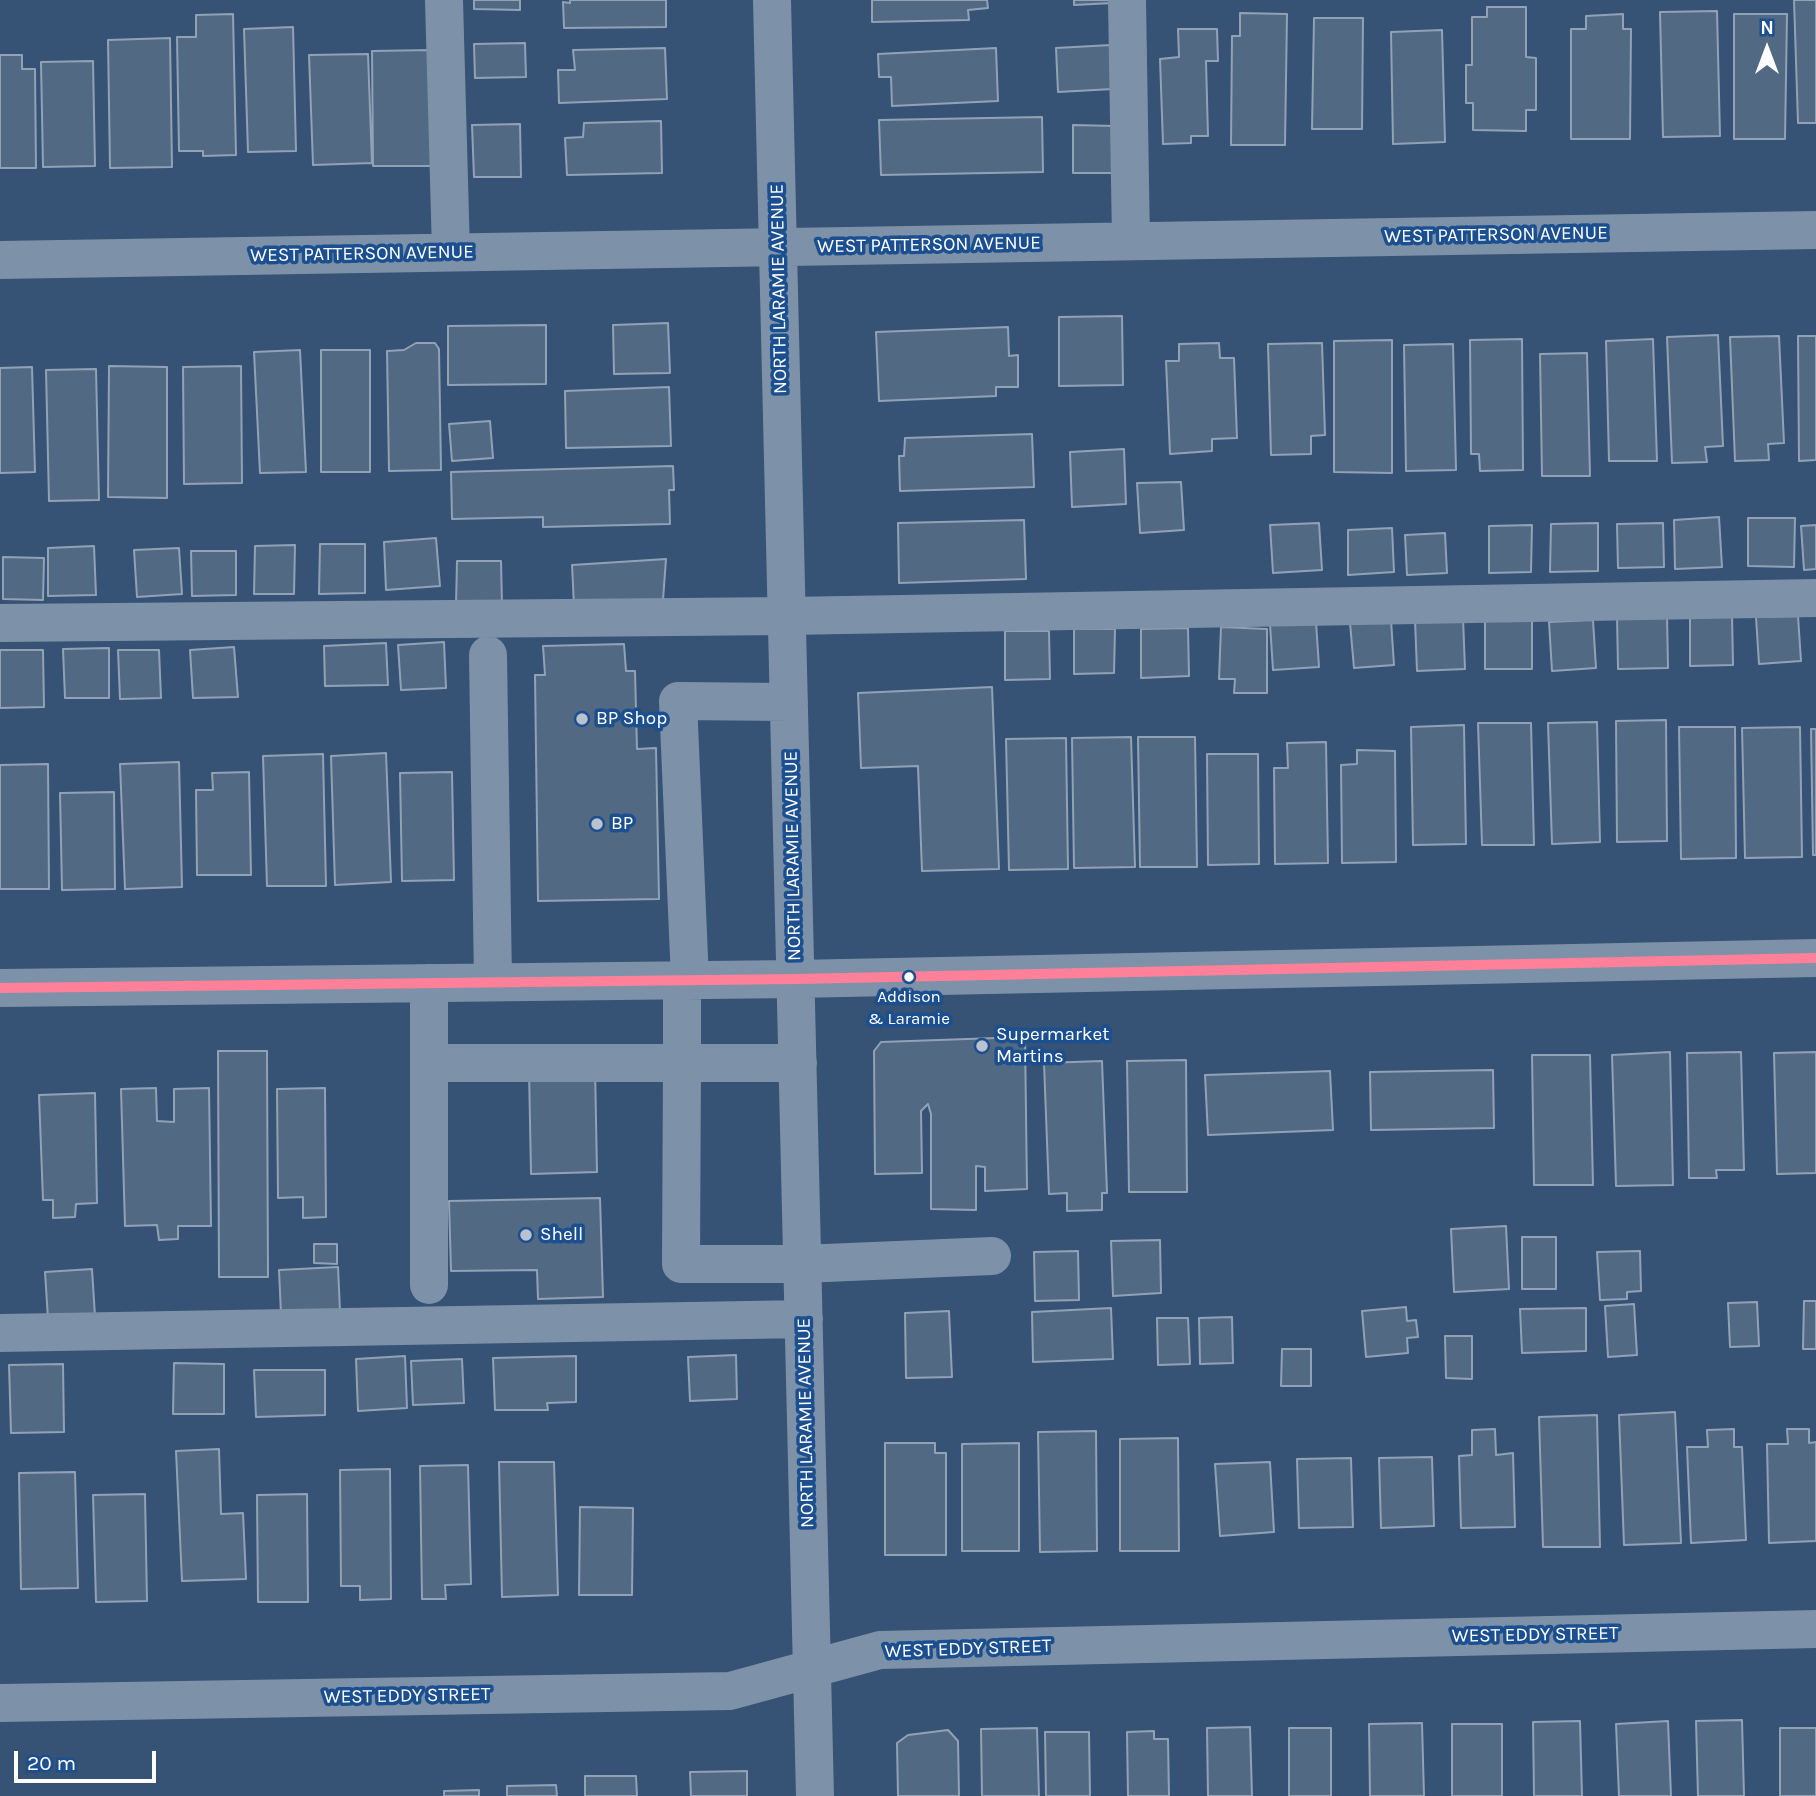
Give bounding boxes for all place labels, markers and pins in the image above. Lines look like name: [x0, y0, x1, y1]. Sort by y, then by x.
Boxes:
place label: BP Shop: [596, 708, 667, 730]
marker: BP Shop: [574, 711, 590, 727]
place label: BP: [611, 813, 633, 835]
marker: BP: [589, 816, 605, 832]
marker: Addison & Laramie: [902, 970, 916, 984]
place label: Addison & Laramie: [868, 987, 950, 1027]
place label: Supermarket Martins: [996, 1024, 1109, 1068]
marker: Supermarket Martins: [974, 1038, 990, 1054]
place label: Shell: [540, 1224, 583, 1246]
marker: Shell: [518, 1227, 534, 1243]

